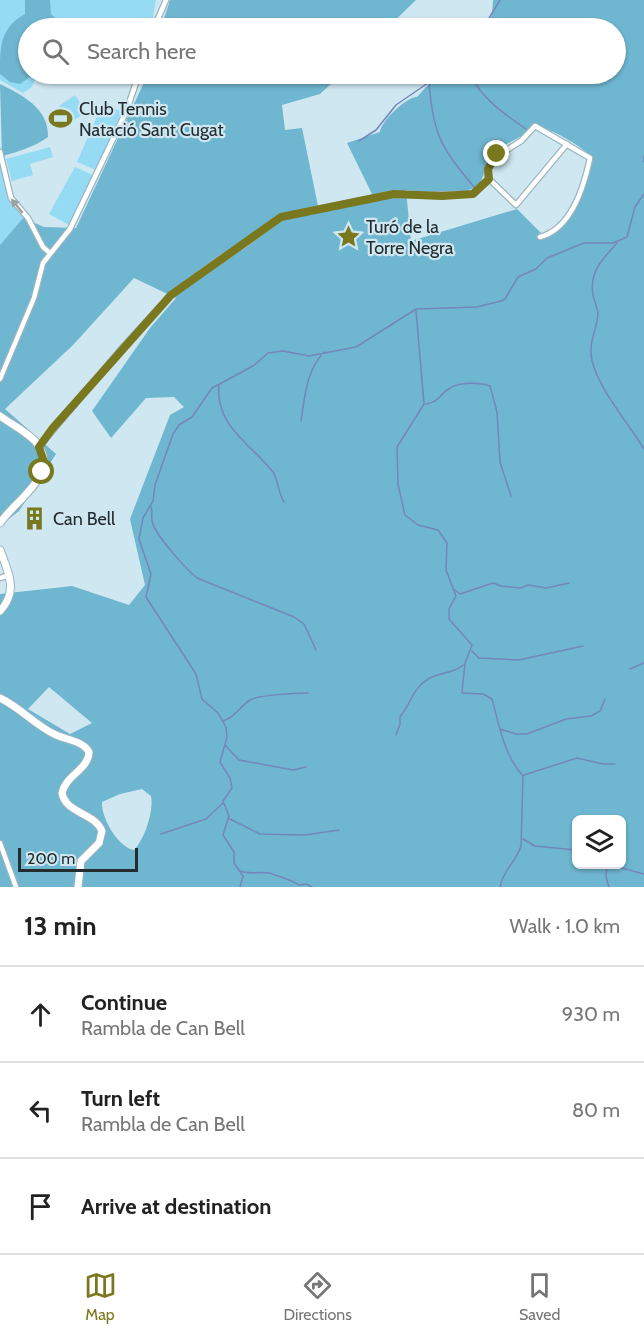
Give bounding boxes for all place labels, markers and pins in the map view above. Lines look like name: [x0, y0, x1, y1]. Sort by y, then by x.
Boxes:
place label: Club Tennis Natació Sant Cugat: [79, 98, 224, 141]
sports icon: Club Tennis Natació Sant Cugat: [48, 106, 74, 132]
place label: Turó de la Torre Negra: [366, 216, 454, 259]
place icon: Turó de la Torre Negra: [335, 224, 361, 250]
building icon: Can Bell: [22, 506, 48, 532]
place label: Can Bell: [53, 508, 116, 530]

